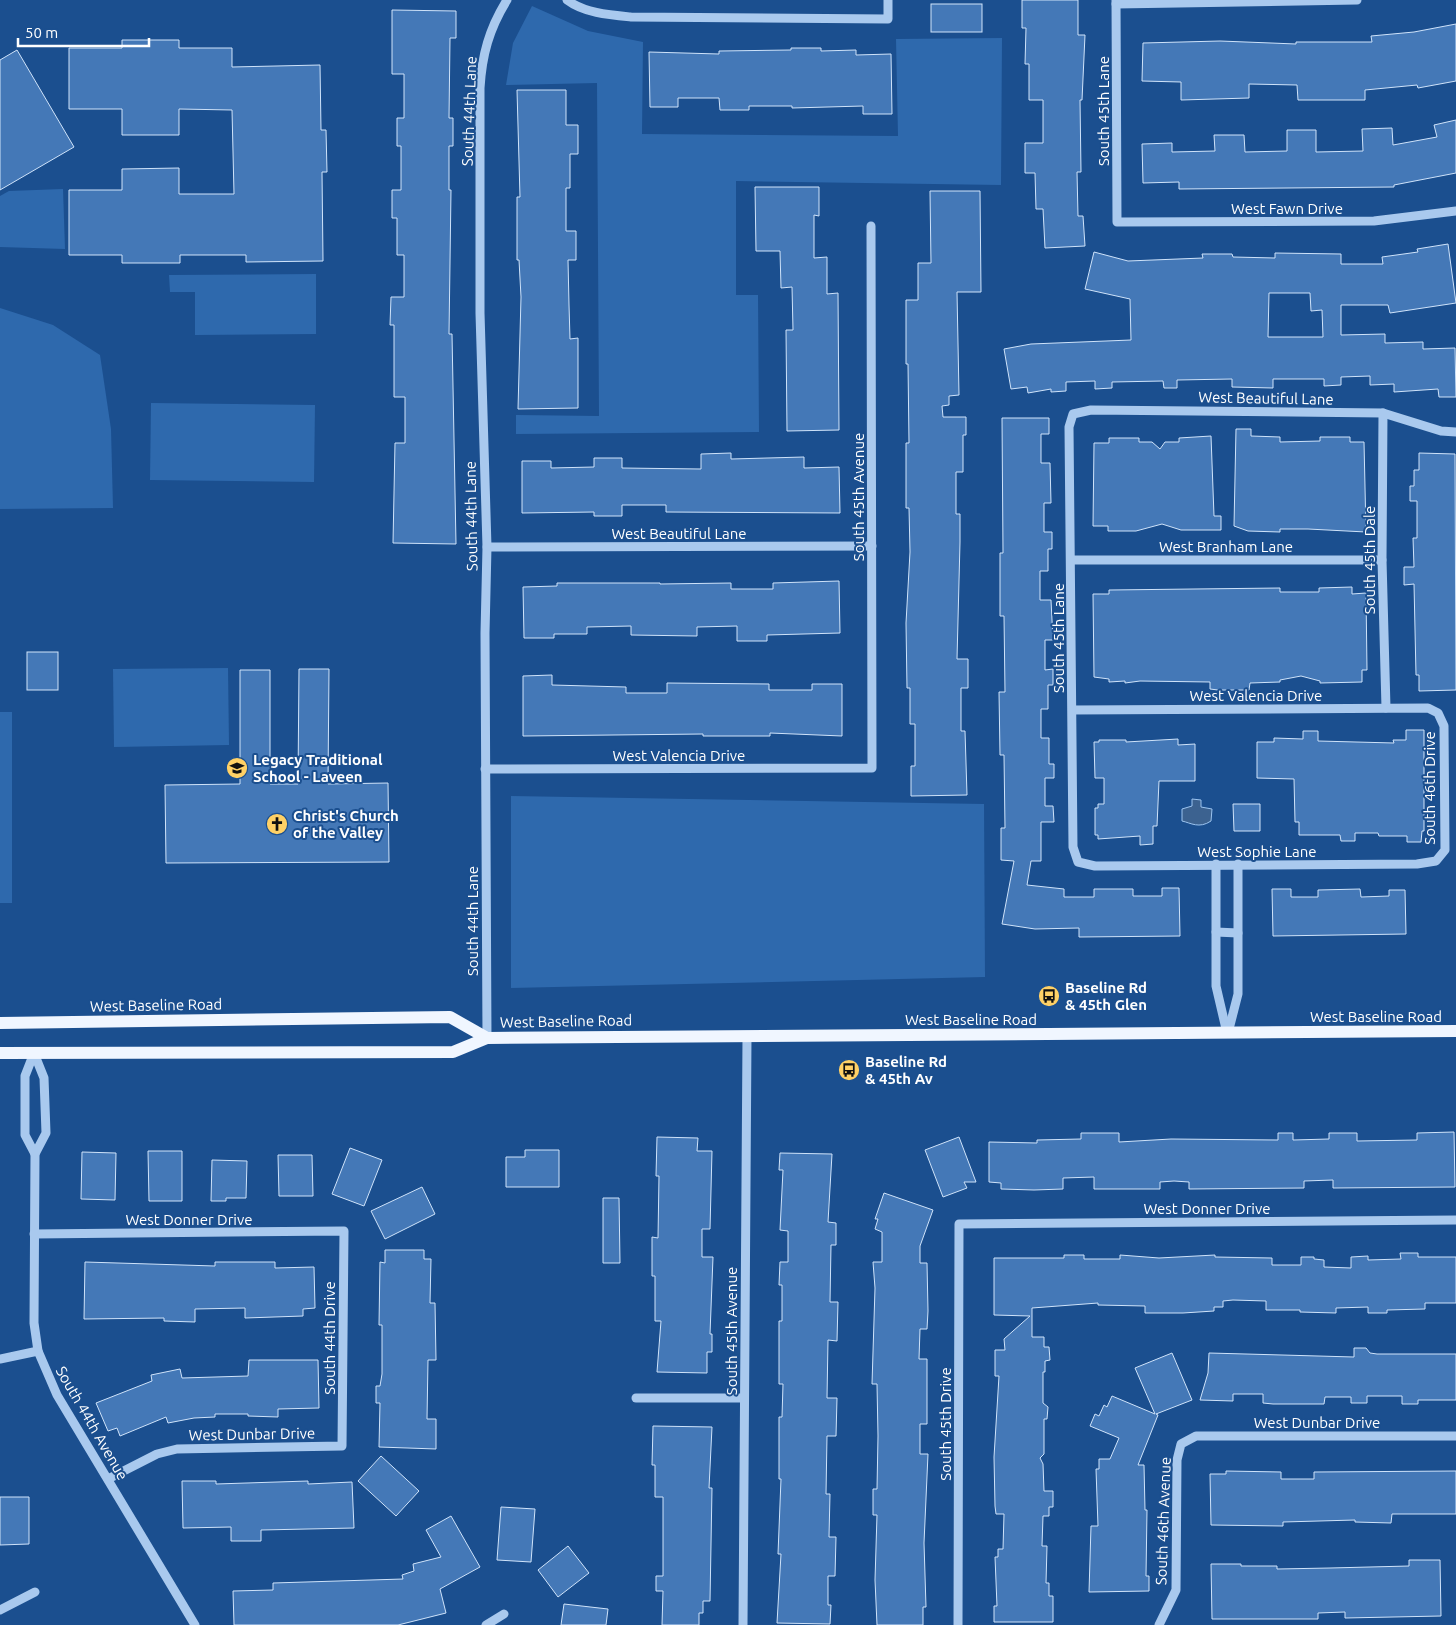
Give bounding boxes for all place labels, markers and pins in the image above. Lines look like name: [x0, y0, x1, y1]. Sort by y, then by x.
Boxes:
place label: Legacy Traditional School - Laveen: [253, 751, 383, 785]
school or university icon: Legacy Traditional School - Laveen: [225, 756, 249, 780]
place label: Christ's Church of the Valley: [293, 807, 399, 841]
church icon: Christ's Church of the Valley: [265, 812, 289, 836]
place label: Baseline Rd & 45th Glen: [1065, 979, 1147, 1013]
bus stop icon: Baseline Rd & 45th Glen: [1037, 984, 1061, 1008]
place label: Baseline Rd & 45th Av: [865, 1053, 947, 1087]
bus stop icon: Baseline Rd & 45th Av: [837, 1058, 861, 1082]

